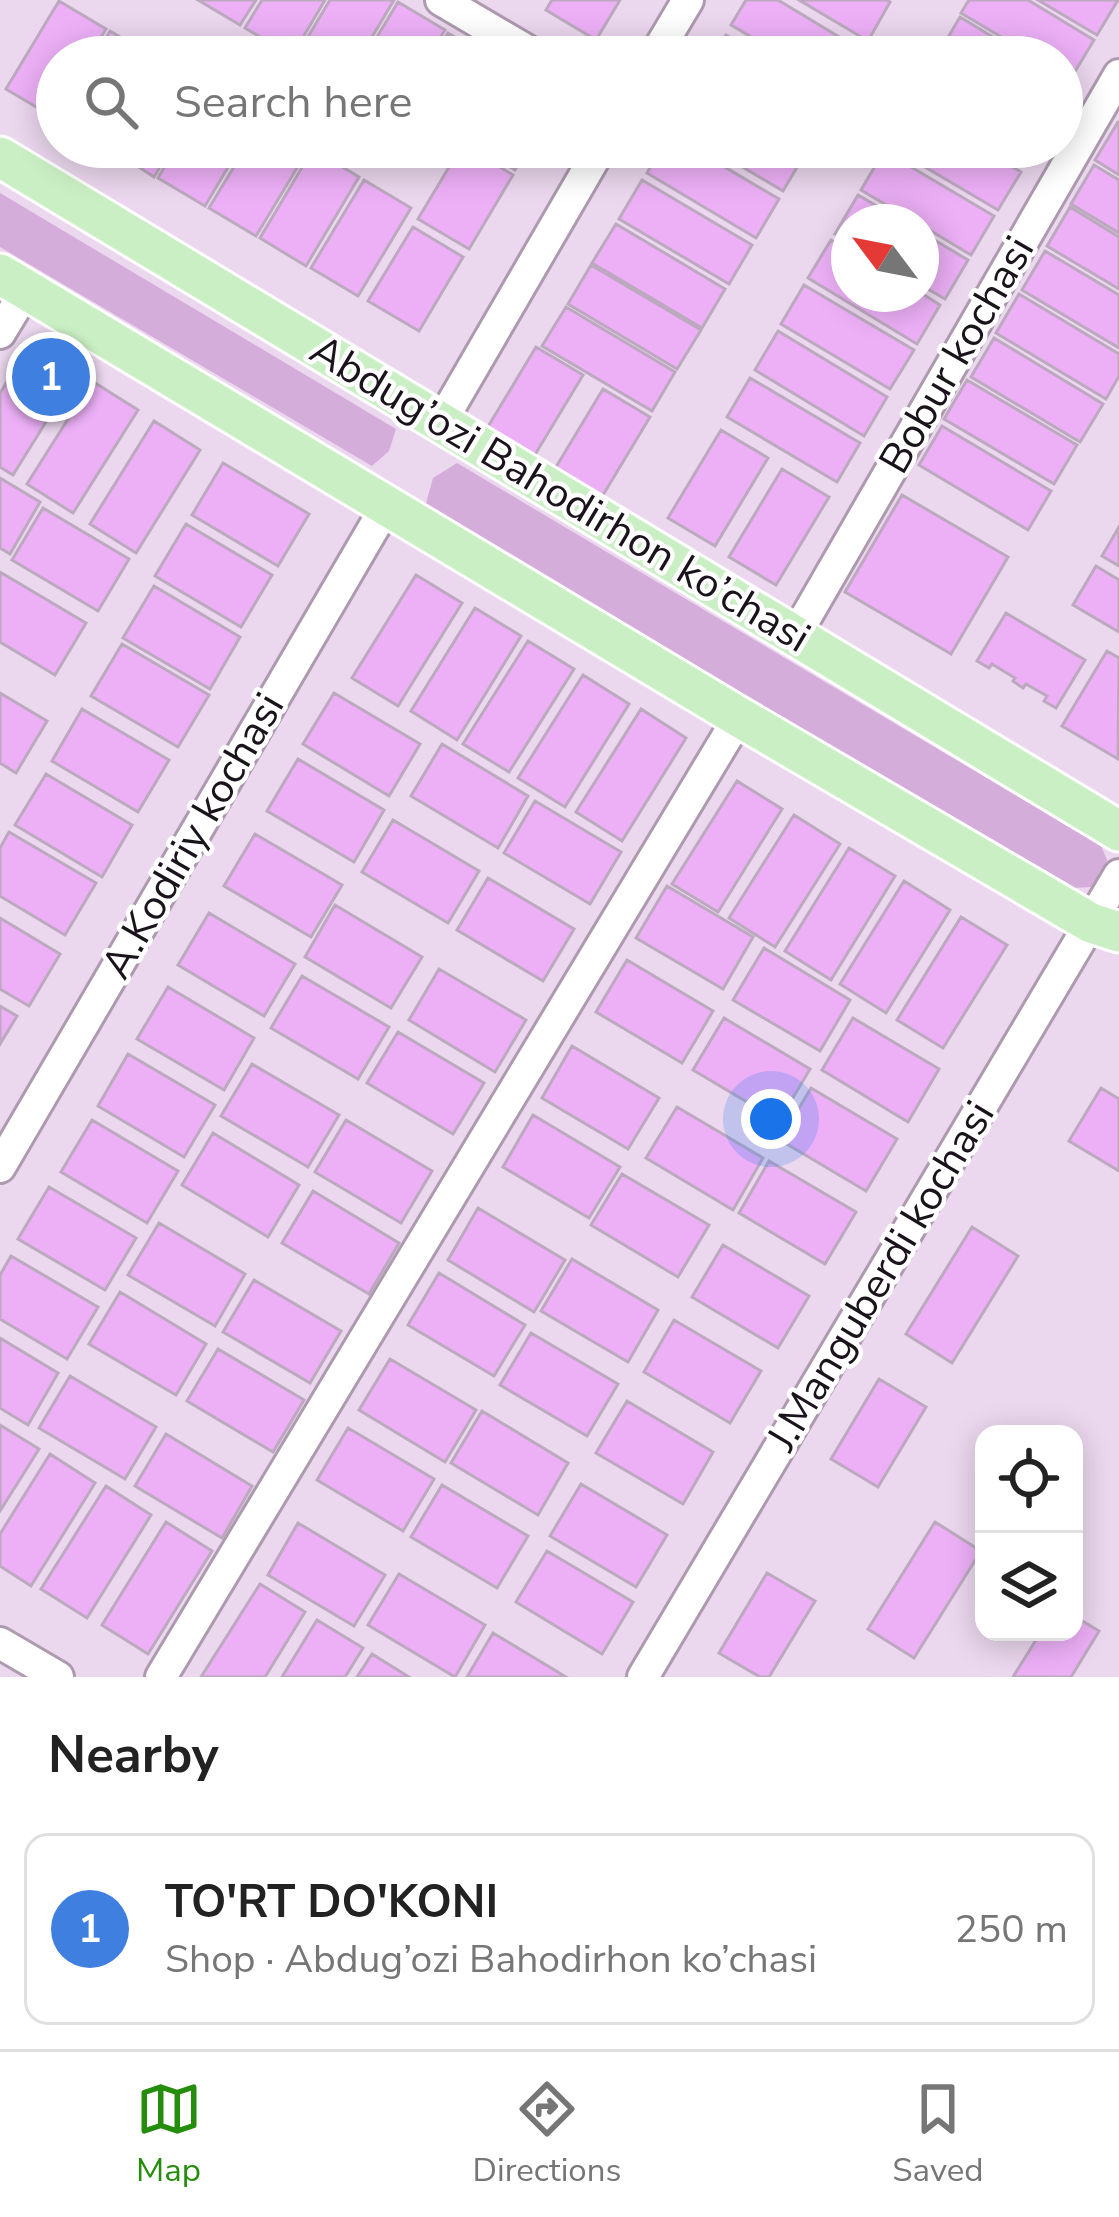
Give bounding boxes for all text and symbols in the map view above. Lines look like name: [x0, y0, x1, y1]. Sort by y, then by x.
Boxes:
search box: [36, 36, 1083, 168]
icon: search: [78, 69, 144, 135]
text: Search here: [174, 72, 413, 133]
north arrow: [831, 204, 939, 312]
street label: Bobur kochasi: [866, 226, 1048, 484]
street label: Abdug’ozi Bahodirhon ko’chasi: [300, 322, 820, 666]
pin: 1: [12, 332, 90, 422]
street label: A.Kodiriy kochasi: [88, 683, 298, 989]
your location: [741, 1089, 801, 1149]
street label: J.Manguberdi kochasi: [753, 1090, 1008, 1462]
map controls: [975, 1425, 1083, 1641]
button: locate: [975, 1425, 1083, 1533]
button: layers: [975, 1533, 1083, 1641]
text: Nearby: [48, 1720, 219, 1790]
text: TO'RT DO'KONI: [165, 1872, 498, 1933]
text: 1: [78, 1903, 102, 1956]
text: 250 m: [954, 1903, 1068, 1956]
text: Shop · Abdug’ozi Bahodirhon ko’chasi: [165, 1933, 817, 1986]
tab: Map: [136, 2076, 202, 2193]
tab: Directions: [473, 2076, 621, 2193]
tab: Saved: [892, 2076, 983, 2193]

